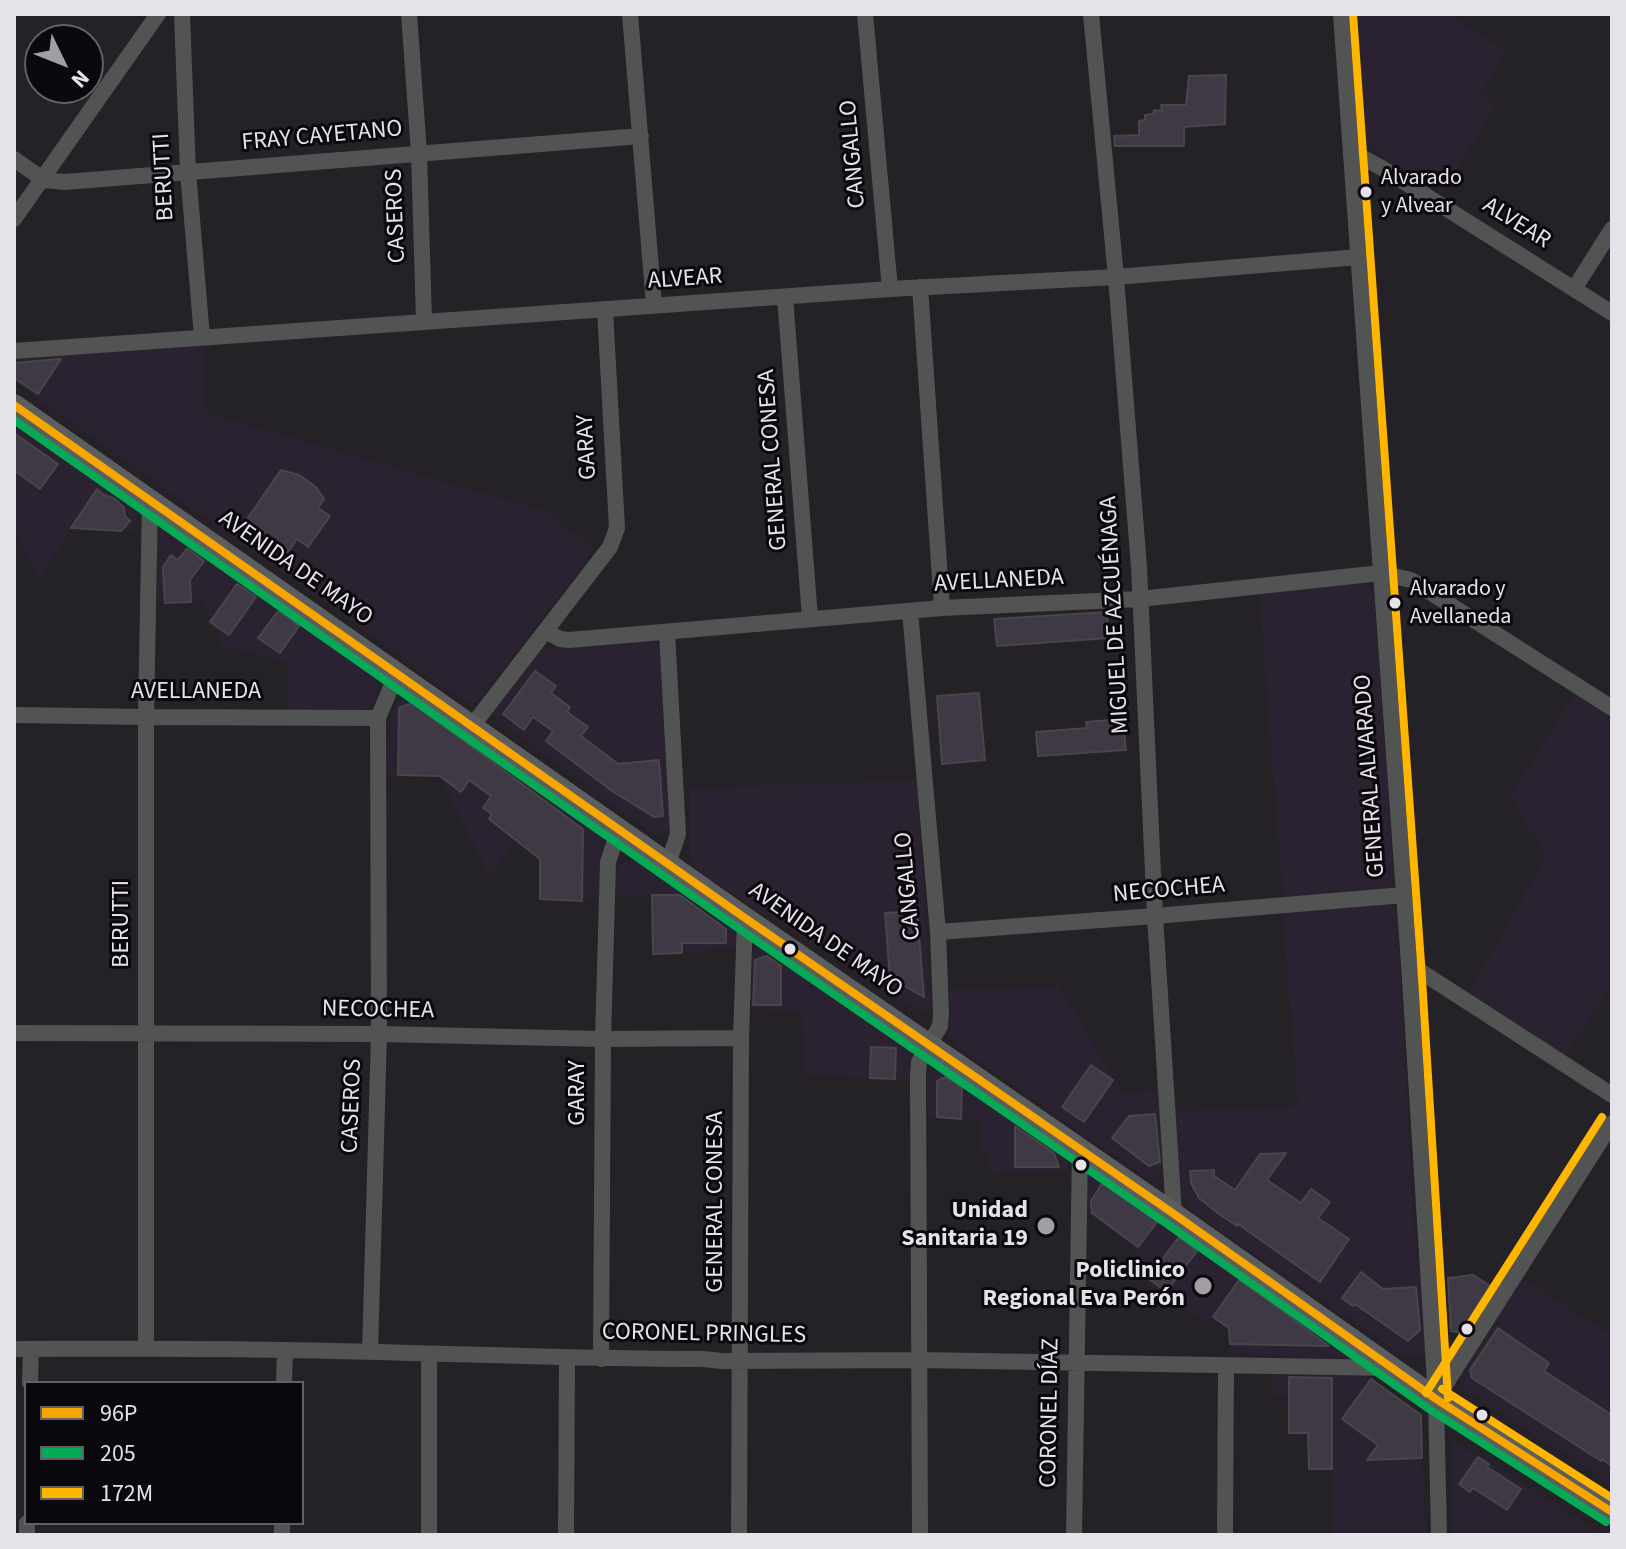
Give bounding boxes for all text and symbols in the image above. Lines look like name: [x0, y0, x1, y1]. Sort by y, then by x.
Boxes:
north arrow: [24, 24, 104, 104]
text: N: [63, 63, 97, 95]
street label: CANGALLO: [835, 99, 873, 209]
street label: FRAY CAYETANO: [240, 116, 404, 158]
street label: BERUTTI: [148, 132, 182, 222]
place label: Alvarado y Alvear: [1381, 166, 1462, 218]
street label: CASEROS: [381, 168, 413, 264]
marker: Alvarado y Alvear: [1358, 184, 1374, 200]
street label: ALVEAR: [1477, 192, 1555, 256]
street label: ALVEAR: [647, 263, 723, 297]
street label: GENERAL CONESA: [753, 368, 795, 552]
street label: GARAY: [572, 414, 604, 480]
street label: MIGUEL DE AZCUÉNAGA: [1095, 495, 1137, 735]
street label: AVENIDA DE MAYO: [212, 505, 378, 633]
street label: AVELLANEDA: [933, 564, 1065, 600]
place label: Alvarado y Avellaneda: [1410, 577, 1511, 628]
marker: Alvarado y Avellaneda: [1387, 595, 1403, 611]
street label: GENERAL ALVARADO: [1350, 673, 1392, 879]
street label: AVELLANEDA: [131, 679, 261, 707]
street label: CANGALLO: [890, 831, 928, 941]
street label: NECOCHEA: [1112, 872, 1226, 910]
street label: AVENIDA DE MAYO: [742, 877, 908, 1005]
street label: BERUTTI: [109, 880, 137, 968]
unlabelled marker: [782, 941, 798, 957]
street label: NECOCHEA: [322, 996, 434, 1026]
street label: CASEROS: [337, 1058, 369, 1154]
street label: GARAY: [565, 1060, 593, 1126]
street label: GENERAL CONESA: [703, 1111, 731, 1293]
unlabelled marker: [1073, 1157, 1089, 1173]
place label: Unidad Sanitaria 19: [901, 1198, 1028, 1254]
marker: Unidad Sanitaria 19: [1035, 1215, 1057, 1237]
place label: Policlinico Regional Eva Perón: [983, 1258, 1185, 1314]
marker: Policlinico Regional Eva Perón: [1192, 1275, 1214, 1297]
street label: CORONEL PRINGLES: [602, 1319, 806, 1351]
unlabelled marker: [1459, 1321, 1475, 1337]
street label: CORONEL DÍAZ: [1035, 1338, 1067, 1488]
legend: [24, 1381, 304, 1525]
text: 96P: [100, 1396, 137, 1431]
unlabelled marker: [1474, 1407, 1490, 1423]
text: 205: [100, 1436, 136, 1471]
text: 172M: [100, 1476, 153, 1511]

